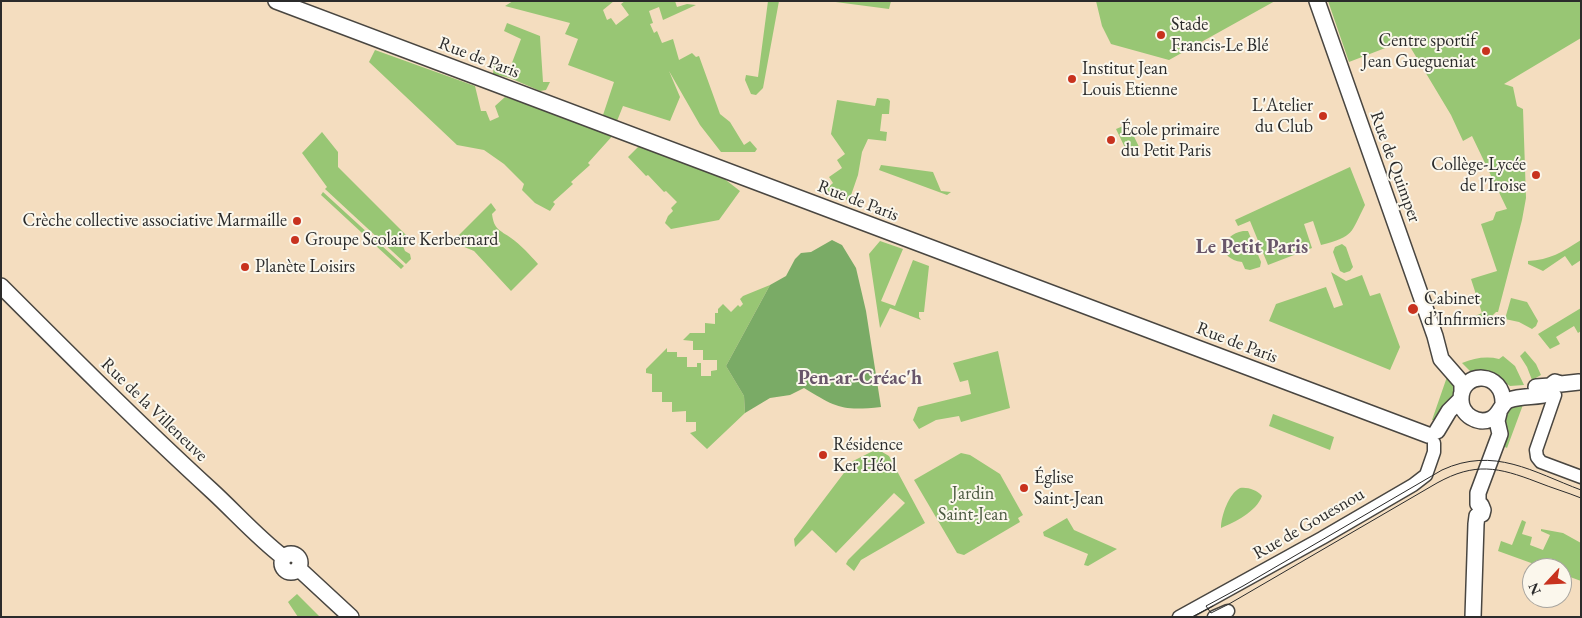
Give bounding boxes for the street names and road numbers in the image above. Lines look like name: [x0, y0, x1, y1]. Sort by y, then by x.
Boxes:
street label: Rue de Paris: [435, 33, 523, 83]
street label: Rue de Quimper: [1365, 108, 1425, 226]
street label: Rue de Paris: [814, 176, 902, 226]
street label: Rue de Paris: [1193, 318, 1281, 368]
street label: Rue de la Villeneuve: [96, 354, 212, 466]
street label: Rue de Gouesnou: [1250, 483, 1368, 565]

